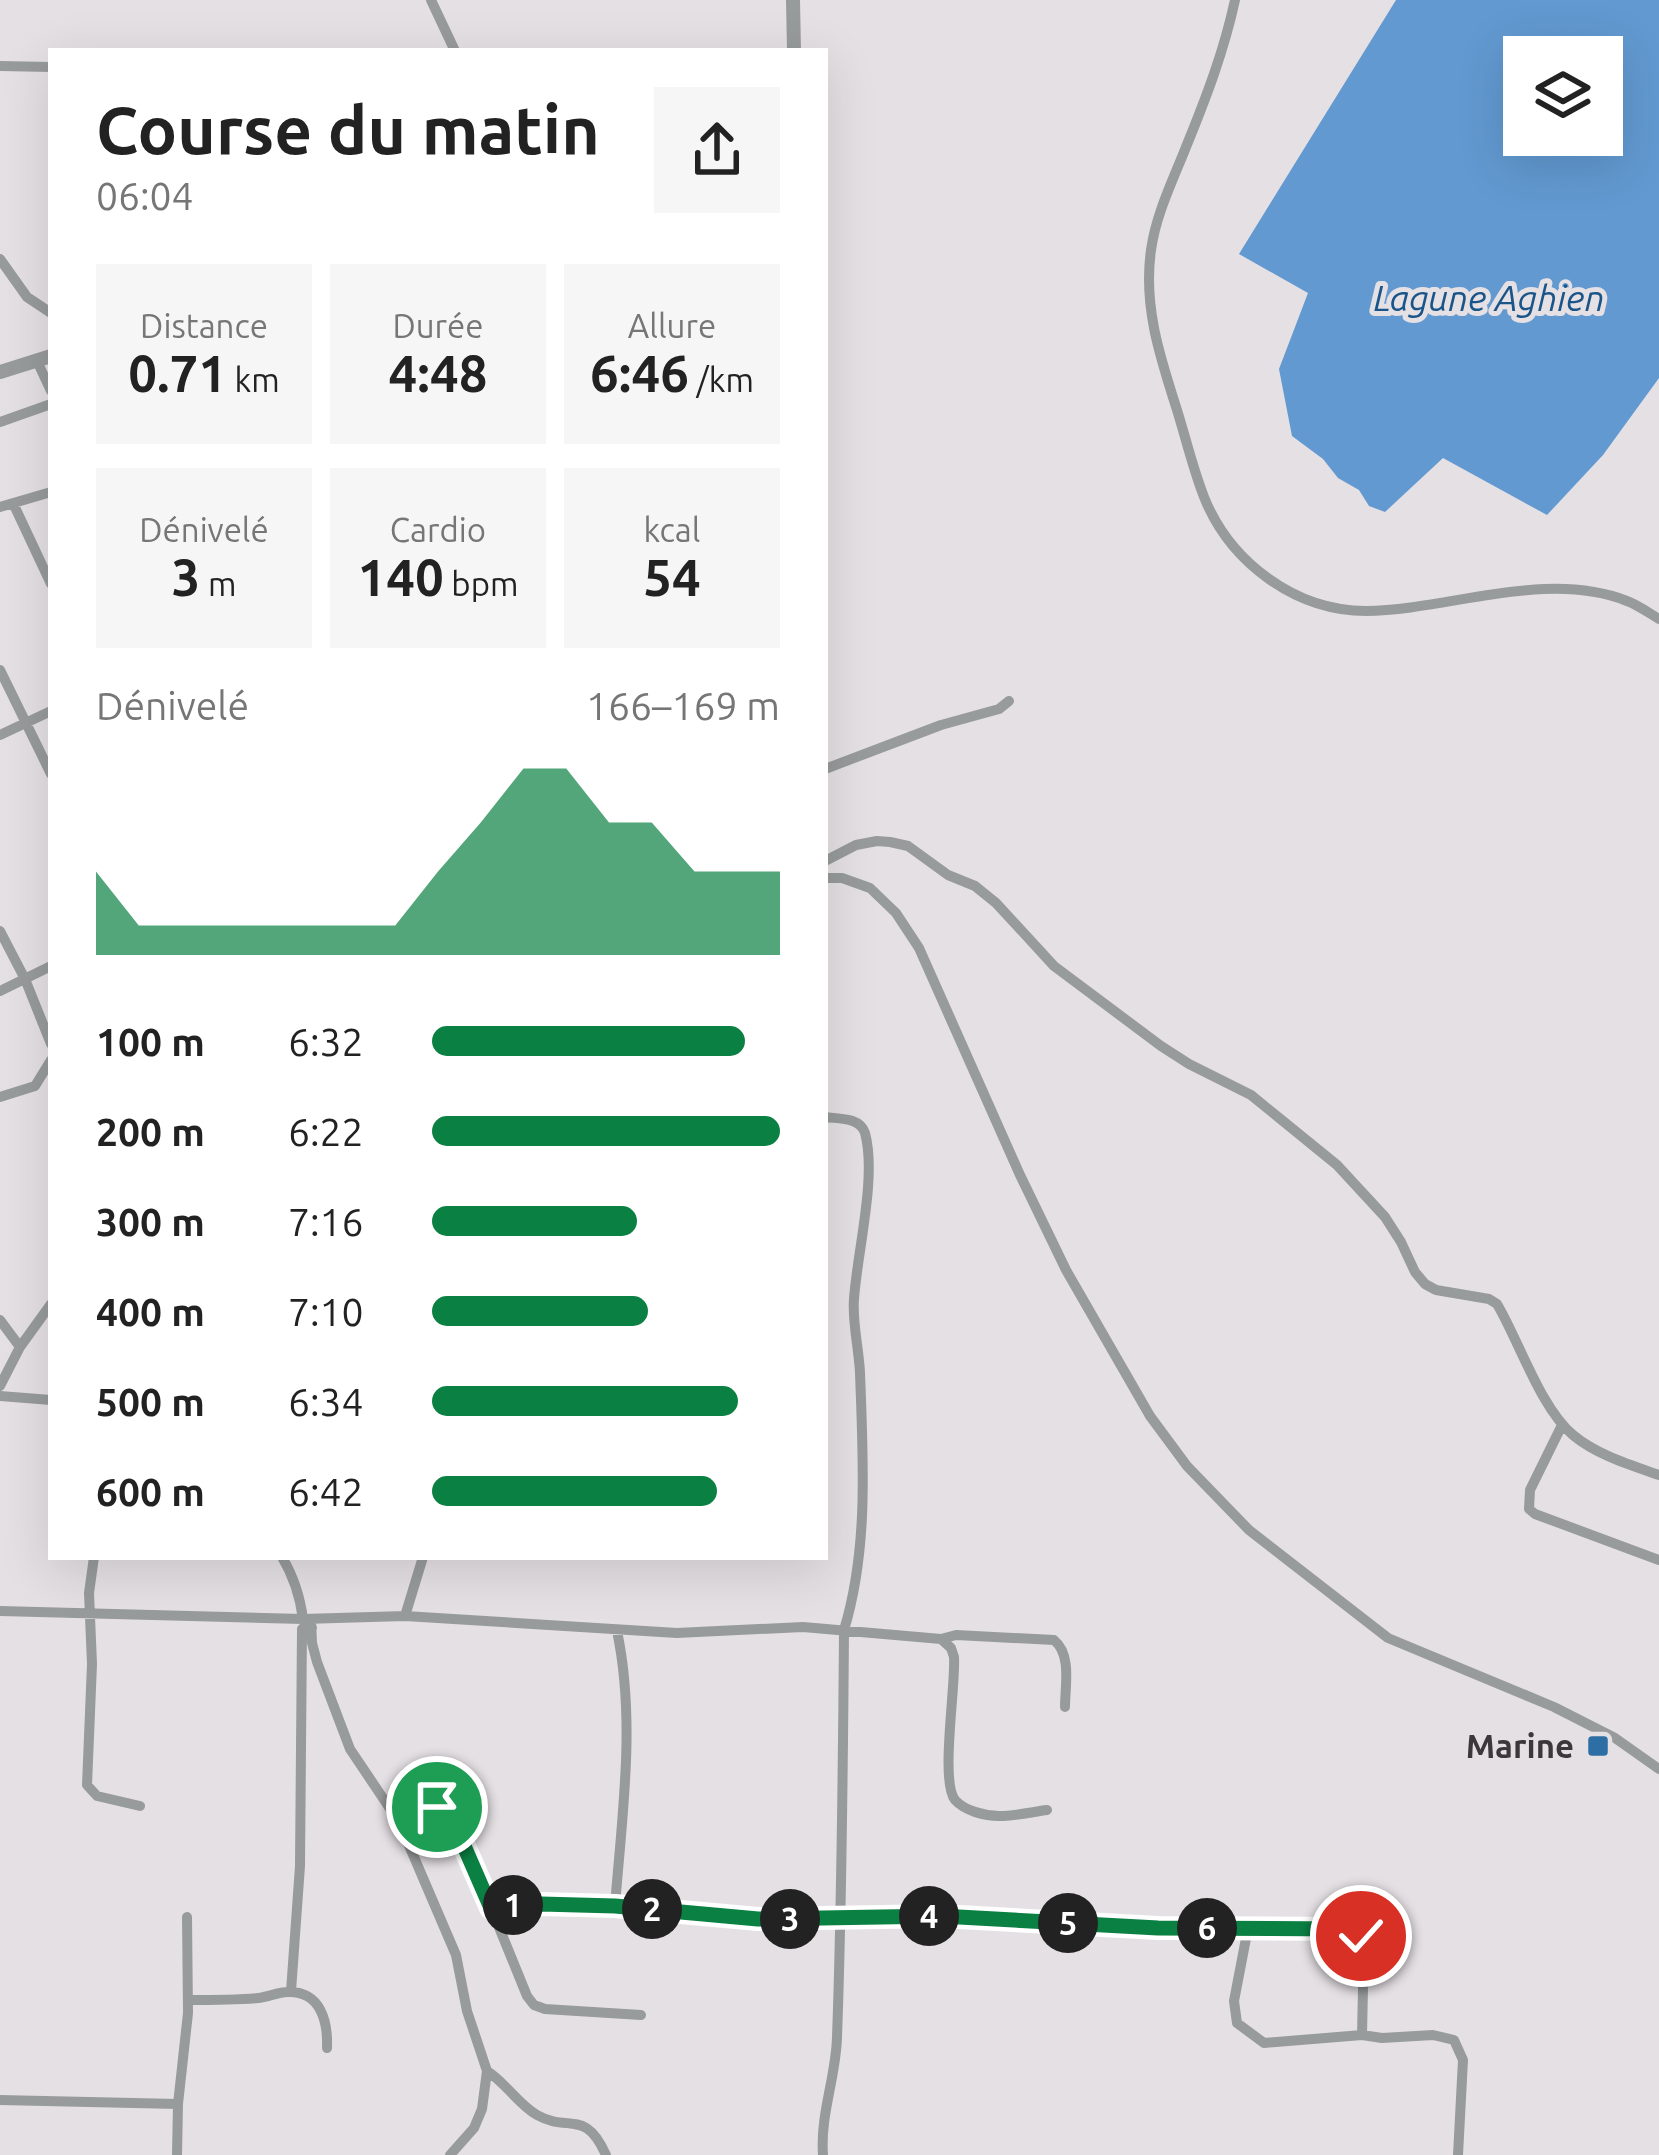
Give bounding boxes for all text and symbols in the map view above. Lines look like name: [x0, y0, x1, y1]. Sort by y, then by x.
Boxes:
map controls: [1503, 36, 1623, 156]
button: layers: [1503, 36, 1623, 156]
button: share: [654, 87, 780, 213]
text: Course du matin: [96, 92, 600, 166]
text: 06:04: [96, 174, 194, 217]
water label: Lagune Aghien: [1373, 277, 1605, 318]
text: Distance: [140, 307, 268, 344]
text: Durée: [392, 307, 484, 344]
text: Allure: [628, 307, 716, 344]
text: 0.71: [128, 344, 227, 402]
text: 4:48: [389, 344, 487, 402]
text: 6:46: [590, 344, 689, 402]
text: km: [227, 361, 280, 398]
text: /km: [689, 361, 754, 398]
text: Dénivelé: [139, 511, 269, 548]
text: Cardio: [390, 511, 486, 548]
text: kcal: [644, 511, 700, 548]
text: 3: [172, 548, 200, 606]
text: 140: [358, 548, 444, 606]
text: 54: [643, 548, 701, 606]
text: m: [200, 565, 236, 602]
text: bpm: [444, 565, 518, 602]
text: Dénivelé: [96, 684, 249, 727]
text: 166–169 m: [586, 684, 780, 727]
text: 100 m: [96, 1020, 205, 1063]
text: 6:32: [288, 1020, 364, 1063]
text: 200 m: [96, 1110, 205, 1153]
text: 6:22: [288, 1110, 364, 1153]
text: 300 m: [96, 1200, 205, 1243]
text: 7:16: [288, 1200, 364, 1243]
text: 400 m: [96, 1290, 205, 1333]
text: 7:10: [288, 1290, 364, 1333]
text: 500 m: [96, 1380, 205, 1423]
text: 6:34: [288, 1380, 364, 1423]
text: 600 m: [96, 1470, 205, 1513]
text: 6:42: [288, 1470, 364, 1513]
place label: Marine: [1466, 1727, 1574, 1764]
marker: Marine: [1585, 1733, 1611, 1759]
pin: [386, 1756, 488, 1858]
icon: arrive: [404, 1774, 470, 1840]
pin: 1: [483, 1875, 543, 1935]
pin: 2: [622, 1879, 682, 1939]
pin: [1310, 1885, 1412, 1987]
text: 1: [504, 1886, 522, 1923]
pin: 4: [899, 1886, 959, 1946]
pin: 3: [760, 1889, 820, 1949]
text: 2: [643, 1890, 661, 1927]
pin: 5: [1038, 1893, 1098, 1953]
text: 4: [920, 1897, 938, 1934]
pin: 6: [1177, 1898, 1237, 1958]
text: 3: [781, 1900, 799, 1937]
icon: check: [1328, 1903, 1394, 1969]
text: 5: [1059, 1904, 1077, 1941]
text: 6: [1198, 1909, 1216, 1946]

